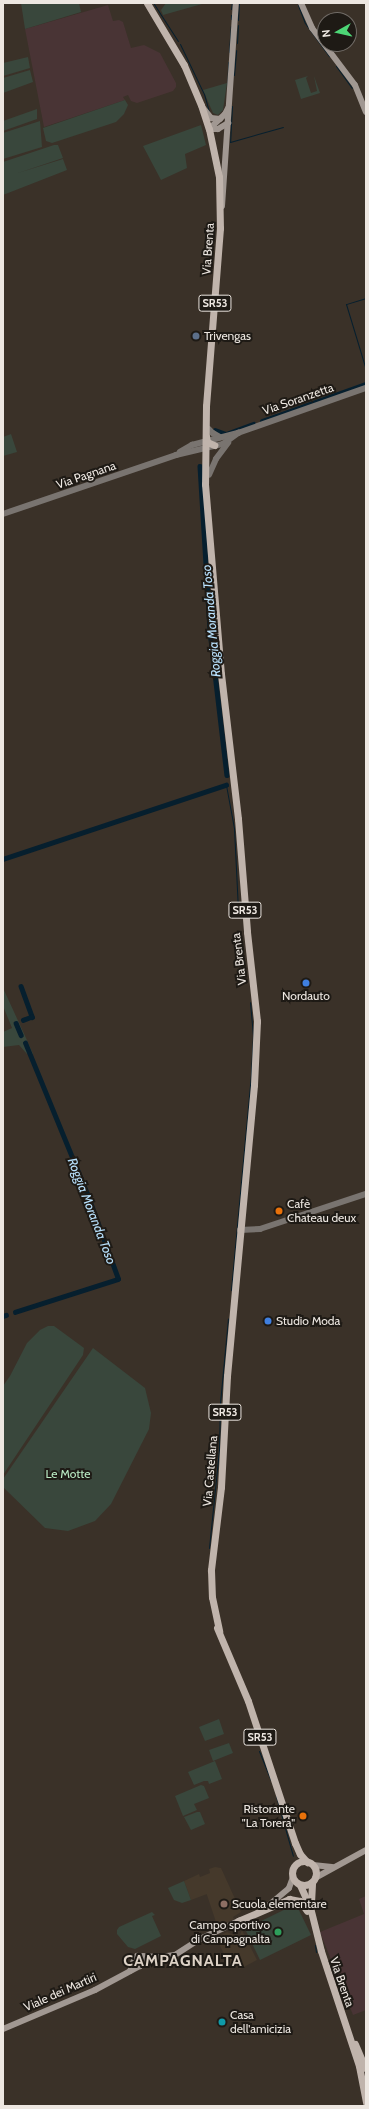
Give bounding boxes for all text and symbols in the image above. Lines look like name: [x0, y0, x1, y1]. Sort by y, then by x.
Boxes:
north arrow: [317, 12, 357, 52]
text: N: [319, 29, 334, 38]
street label: Via Brenta: [199, 222, 217, 276]
road number: SR53: [198, 294, 232, 312]
place label: Trivengas: [204, 329, 251, 343]
marker: Trivengas: [191, 331, 201, 341]
street label: Via Soranzetta: [261, 380, 335, 418]
street label: Via Pagnana: [54, 458, 118, 492]
water label: Roggia Moranda Toso: [198, 564, 224, 678]
road number: SR53: [228, 901, 262, 919]
street label: Via Brenta: [229, 932, 249, 986]
marker: Nordauto: [301, 978, 311, 988]
place label: Nordauto: [282, 989, 330, 1003]
water label: Roggia Moranda Toso: [64, 1156, 120, 1266]
place label: Cafè Chateau deux: [287, 1197, 356, 1225]
marker: Cafè Chateau deux: [274, 1206, 284, 1216]
place label: Studio Moda: [276, 1314, 340, 1328]
marker: Studio Moda: [263, 1316, 273, 1326]
road number: SR53: [208, 1403, 242, 1421]
street label: Via Castellana: [200, 1435, 220, 1507]
park label: Le Motte: [45, 1467, 91, 1481]
road number: SR53: [243, 1728, 277, 1746]
place label: Ristorante "La Torera": [242, 1802, 295, 1830]
marker: Ristorante "La Torera": [298, 1811, 308, 1821]
place label: Scuola elementare: [232, 1897, 327, 1911]
marker: Scuola elementare: [219, 1899, 229, 1909]
place label: Campo sportivo di Campagnalta: [189, 1918, 270, 1946]
marker: Campo sportivo di Campagnalta: [273, 1927, 283, 1937]
district label: CAMPAGNALTA: [123, 1951, 243, 1971]
street label: Via Brenta: [327, 1955, 357, 2009]
street label: Viale dei Martiri: [21, 1970, 99, 2014]
place label: Casa dell'amicizia: [230, 2008, 291, 2036]
marker: Casa dell'amicizia: [217, 2017, 227, 2027]

